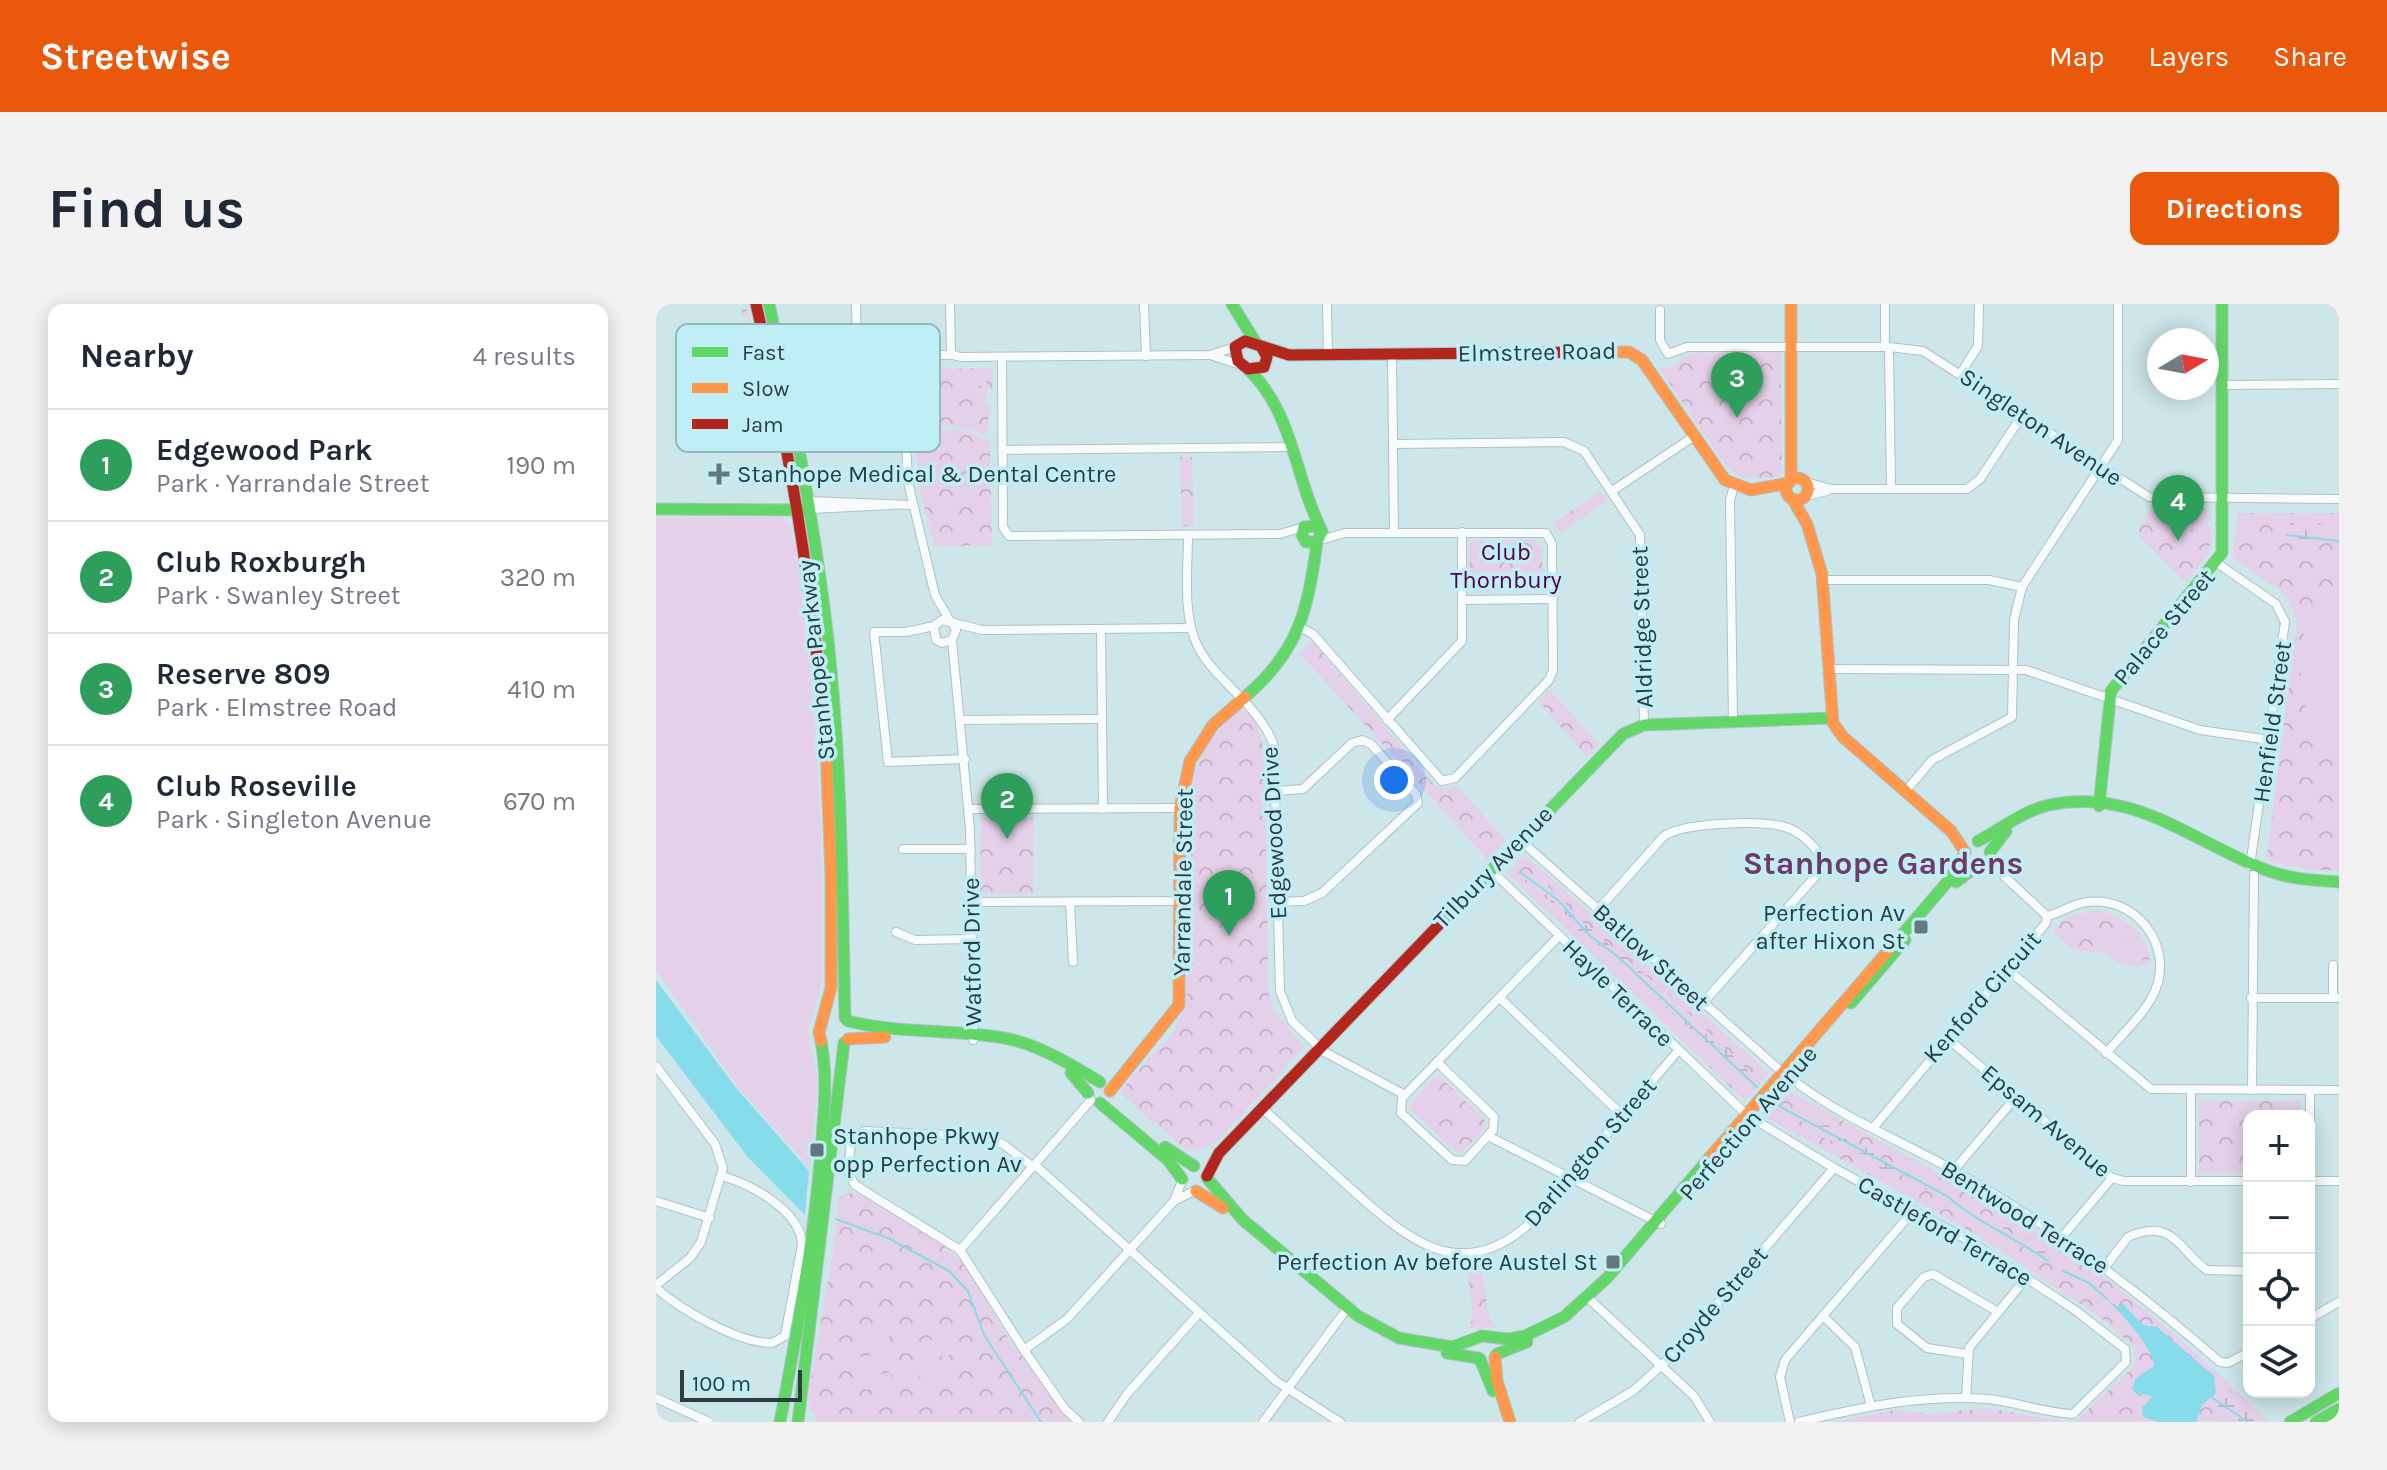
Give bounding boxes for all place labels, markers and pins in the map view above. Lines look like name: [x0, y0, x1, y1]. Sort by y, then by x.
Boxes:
pin: 3: [1711, 352, 1763, 418]
place label: Stanhope Medical & Dental Centre: [737, 460, 1116, 488]
marker: Stanhope Medical & Dental Centre: [708, 463, 730, 485]
pin: 4: [2152, 475, 2204, 541]
pin: 2: [981, 773, 1033, 839]
pin: 1: [1203, 870, 1255, 936]
place label: Perfection Av after Hixon St: [1756, 899, 1905, 955]
marker: Perfection Av after Hixon St: [1912, 918, 1930, 936]
place label: Stanhope Pkwy opp Perfection Av: [833, 1122, 1022, 1178]
marker: Stanhope Pkwy opp Perfection Av: [808, 1141, 826, 1159]
place label: Perfection Av before Austel St: [1276, 1248, 1597, 1276]
marker: Perfection Av before Austel St: [1604, 1253, 1622, 1271]

